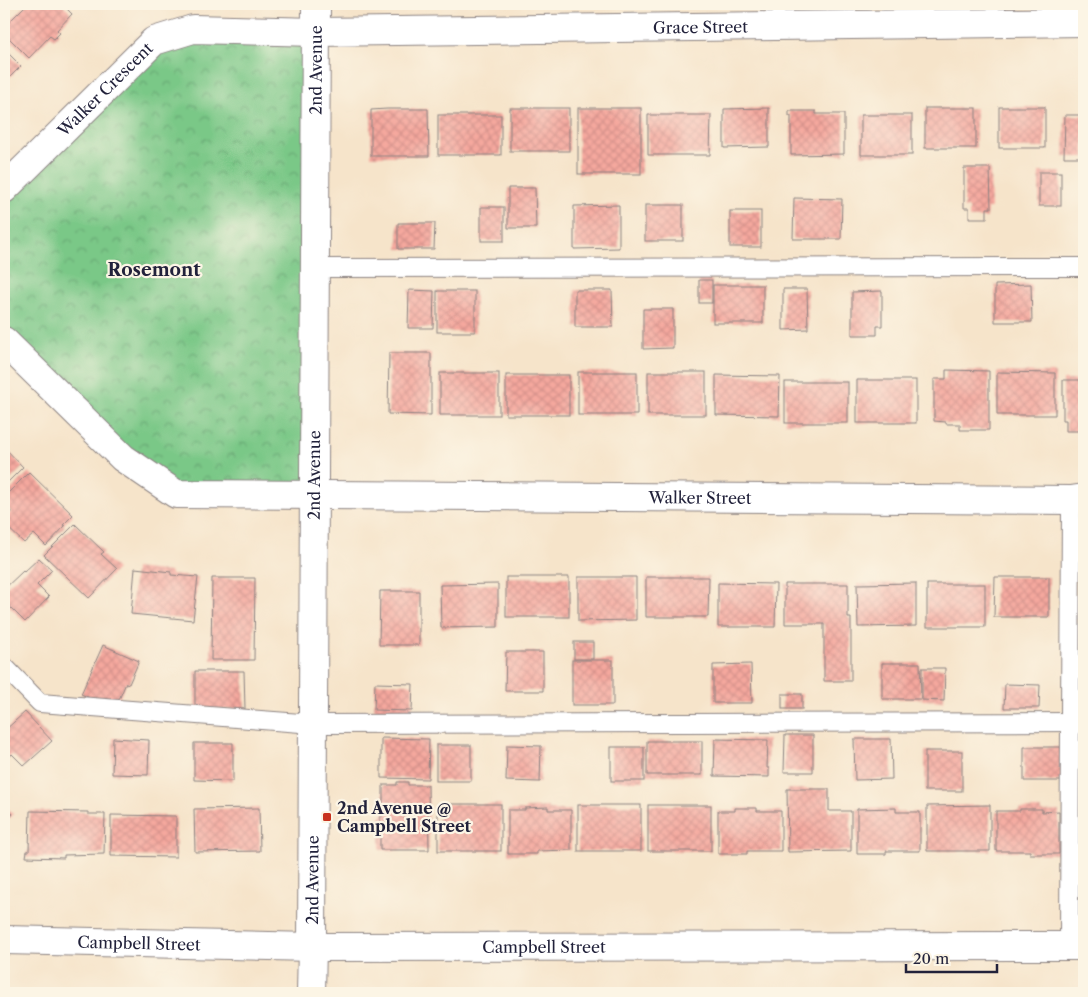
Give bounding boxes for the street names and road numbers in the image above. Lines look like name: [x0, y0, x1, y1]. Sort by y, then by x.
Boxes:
street label: Grace Street: [653, 16, 748, 38]
street label: 2nd Avenue: [306, 25, 326, 115]
street label: Walker Crescent: [53, 38, 157, 141]
street label: 2nd Avenue: [304, 430, 324, 520]
street label: Walker Street: [647, 487, 752, 508]
street label: 2nd Avenue: [302, 835, 322, 925]
street label: Campbell Street: [77, 932, 201, 954]
street label: Campbell Street: [482, 937, 606, 957]

